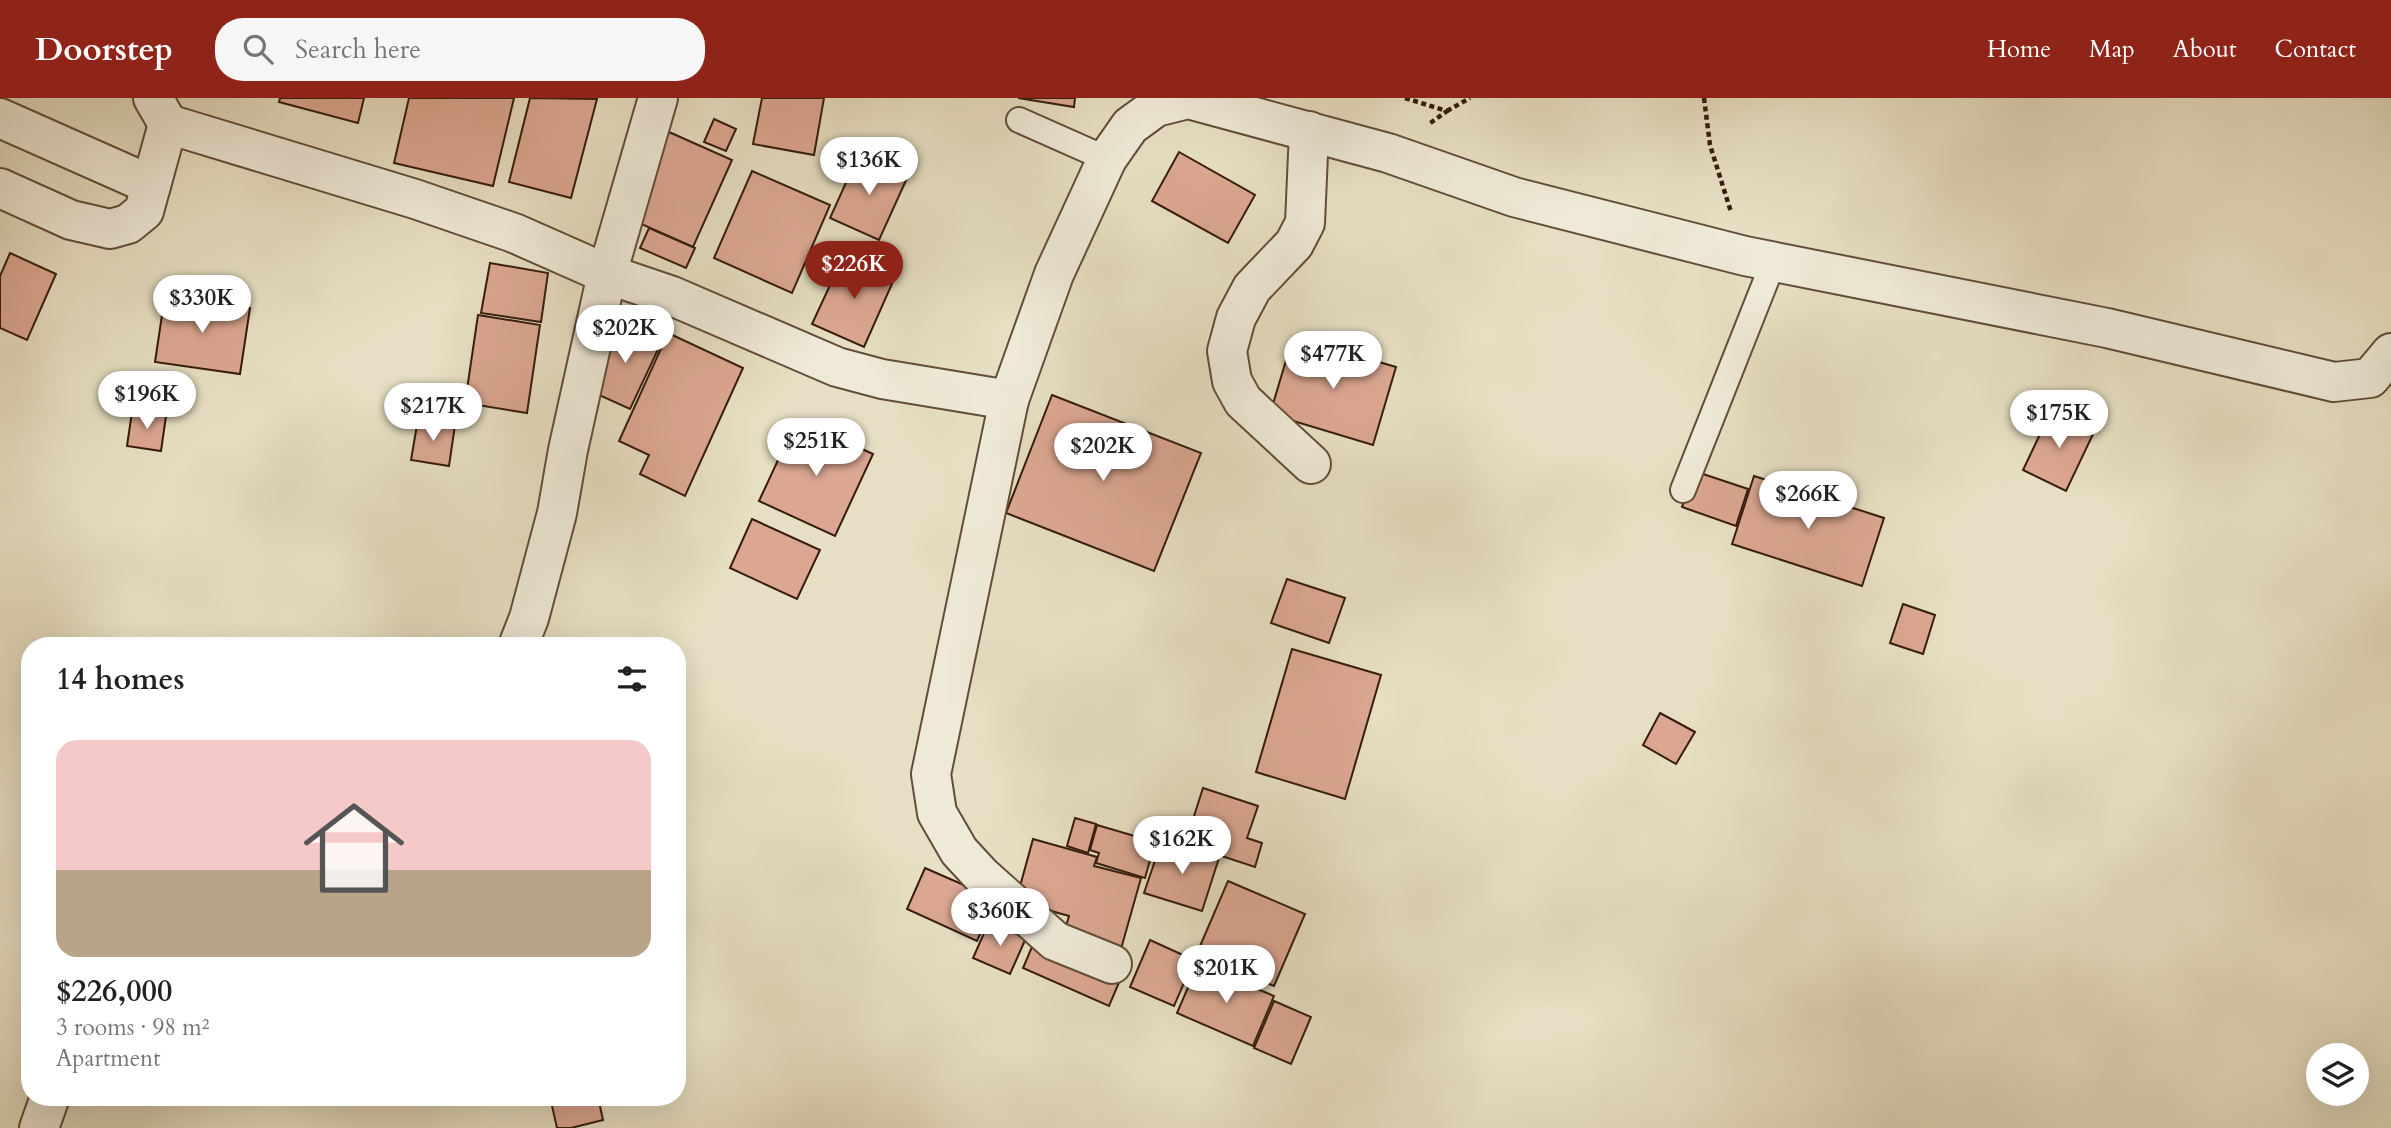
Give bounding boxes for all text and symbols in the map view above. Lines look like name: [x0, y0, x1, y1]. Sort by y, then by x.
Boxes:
search box: [215, 18, 705, 81]
text: Doorstep: [35, 27, 173, 72]
icon: search: [239, 30, 277, 68]
text: Search here: [295, 32, 421, 67]
text: Home: [1987, 33, 2051, 66]
text: Map: [2089, 33, 2135, 66]
text: About: [2173, 33, 2237, 66]
text: Contact: [2275, 33, 2356, 66]
pin: $136K: [820, 138, 918, 197]
text: $136K: [836, 144, 902, 175]
pin: $226K: [805, 242, 903, 301]
text: $226K: [821, 248, 887, 279]
pin: $330K: [153, 275, 251, 335]
text: $330K: [169, 282, 235, 313]
pin: $202K: [576, 306, 674, 365]
text: $202K: [592, 312, 658, 343]
pin: $477K: [1284, 331, 1382, 391]
text: $477K: [1300, 338, 1366, 369]
pin: $196K: [98, 372, 196, 431]
text: $196K: [114, 378, 180, 409]
pin: $217K: [384, 384, 482, 443]
text: $217K: [400, 390, 466, 421]
pin: $175K: [2010, 390, 2108, 450]
text: $175K: [2026, 397, 2092, 428]
pin: $251K: [767, 418, 865, 478]
pin: $202K: [1054, 424, 1152, 483]
text: $251K: [783, 425, 849, 456]
text: $202K: [1070, 430, 1136, 461]
pin: $266K: [1759, 472, 1857, 531]
text: $266K: [1775, 478, 1841, 509]
text: 14 homes: [56, 659, 185, 700]
icon: filters: [613, 660, 651, 698]
icon: home: [291, 785, 417, 911]
pin: $162K: [1133, 816, 1231, 876]
text: $162K: [1149, 823, 1215, 854]
pin: $360K: [951, 888, 1049, 948]
text: $360K: [967, 895, 1033, 926]
pin: $201K: [1177, 946, 1275, 1005]
text: $201K: [1193, 952, 1259, 983]
text: $226,000: [56, 971, 172, 1012]
text: 3 rooms · 98 m²: [56, 1012, 209, 1043]
text: Apartment: [56, 1043, 160, 1074]
map controls: [2306, 1043, 2369, 1106]
button: layers: [2306, 1043, 2369, 1106]

